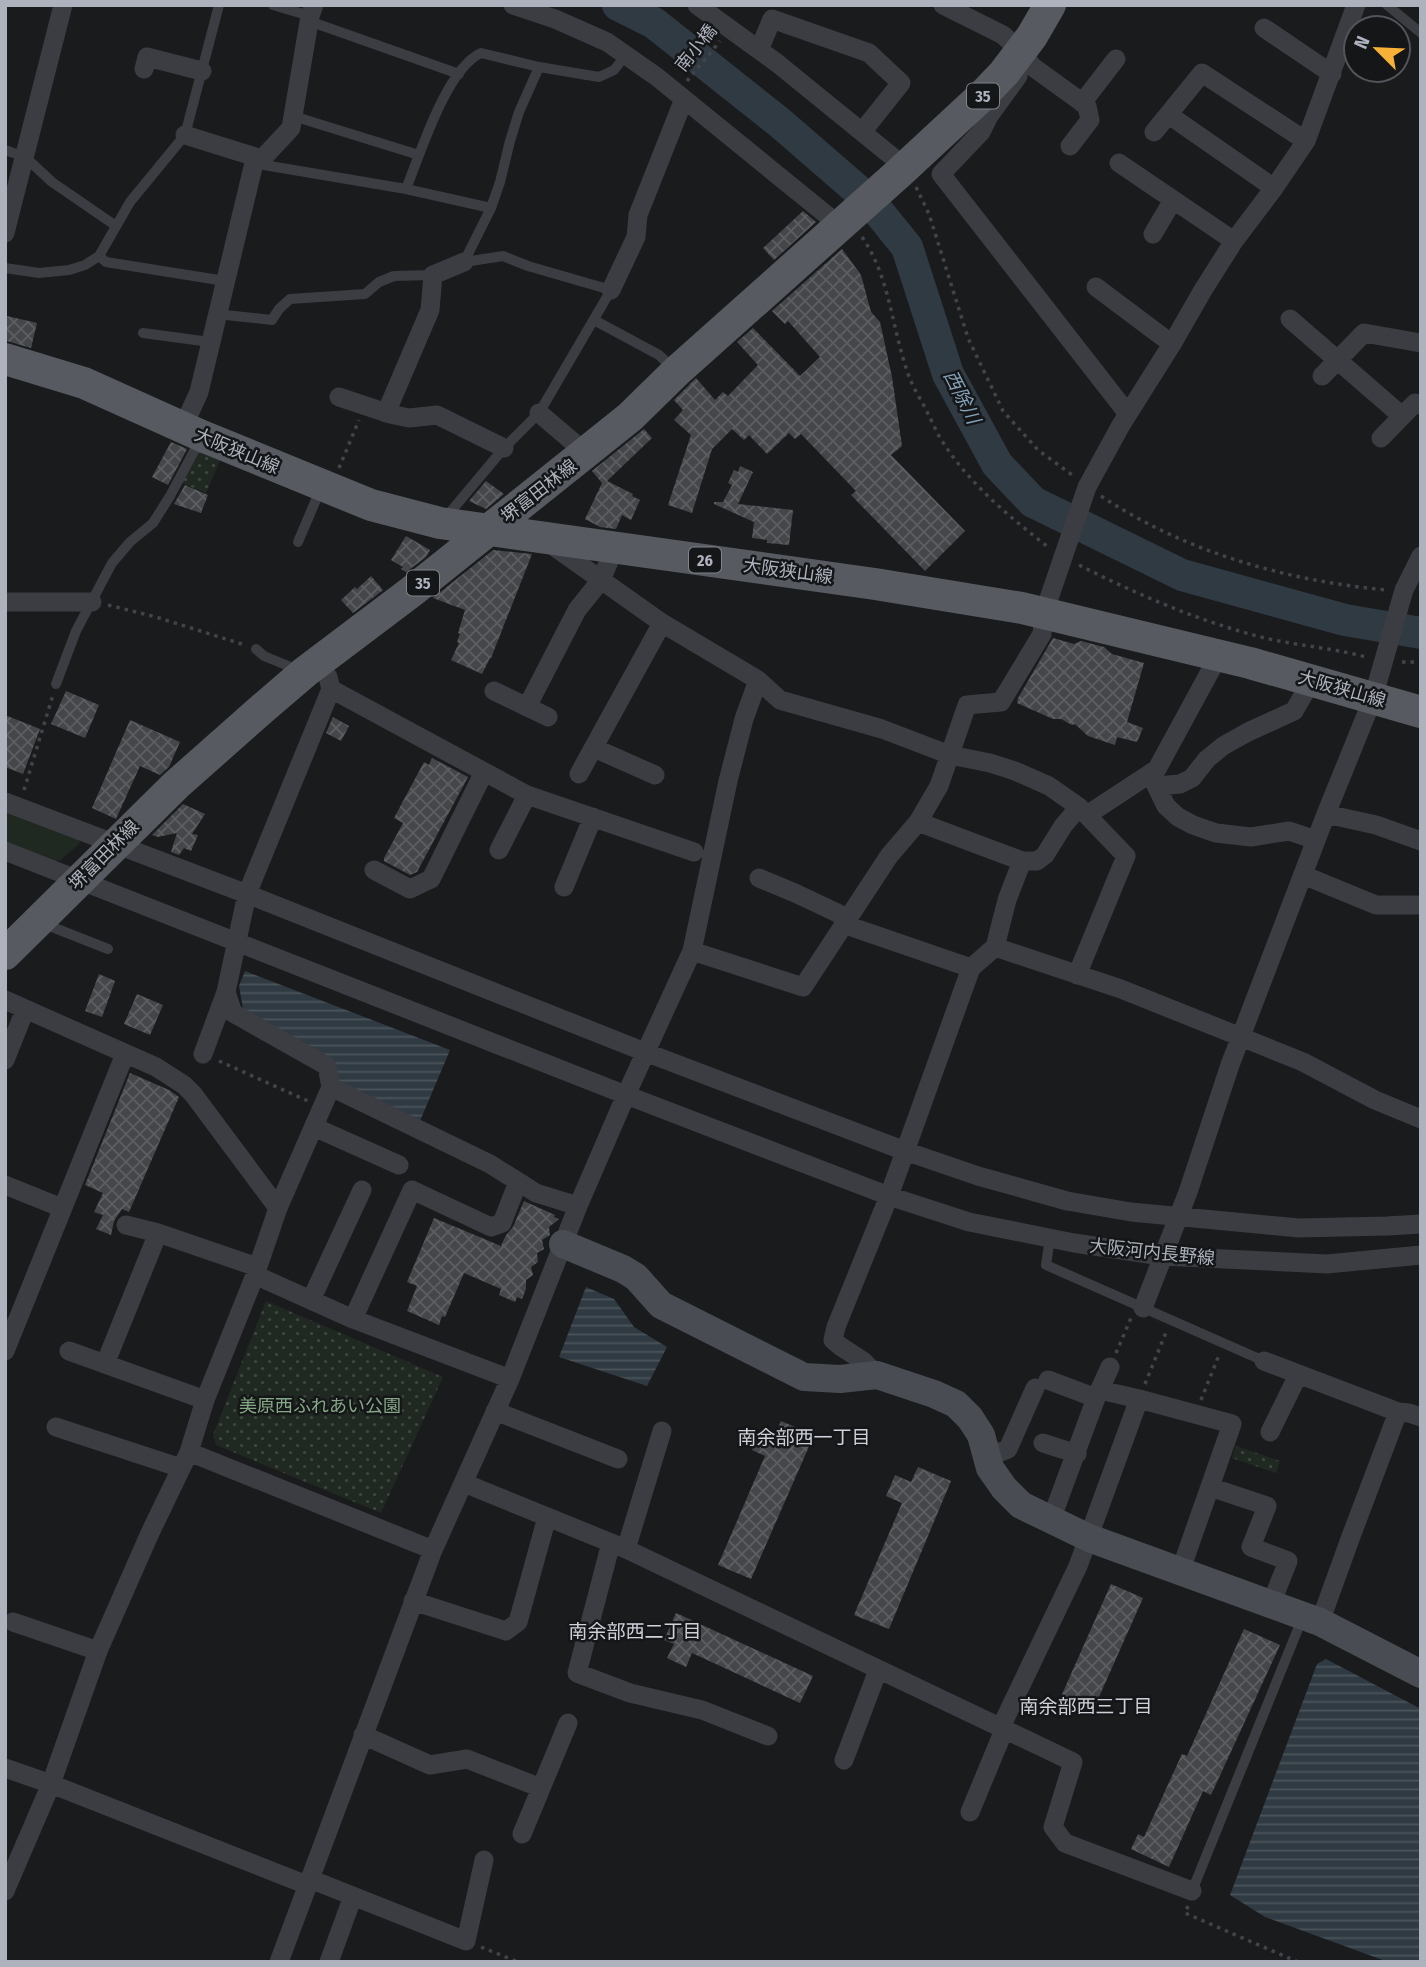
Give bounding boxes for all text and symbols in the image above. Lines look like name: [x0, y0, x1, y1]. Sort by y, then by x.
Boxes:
north arrow: [1342, 14, 1412, 84]
street label: 南小橋: [670, 20, 722, 76]
text: N: [1349, 32, 1375, 52]
road number: 35: [967, 83, 999, 108]
water label: 西除川: [939, 366, 986, 429]
street label: 大阪狭山線: [191, 423, 283, 479]
street label: 堺富田林線: [497, 455, 581, 527]
road number: 26: [689, 548, 721, 572]
street label: 大阪狭山線: [742, 554, 834, 588]
road number: 35: [407, 570, 439, 596]
street label: 大阪狭山線: [1296, 666, 1388, 712]
street label: 堺富田林線: [64, 815, 144, 895]
street label: 大阪河内長野線: [1088, 1234, 1216, 1270]
park label: 美原西ふれあい公園: [239, 1395, 401, 1417]
district label: 南余部西一丁目: [737, 1426, 871, 1449]
district label: 南余部西二丁目: [568, 1620, 702, 1643]
district label: 南余部西三丁目: [1019, 1695, 1153, 1718]

